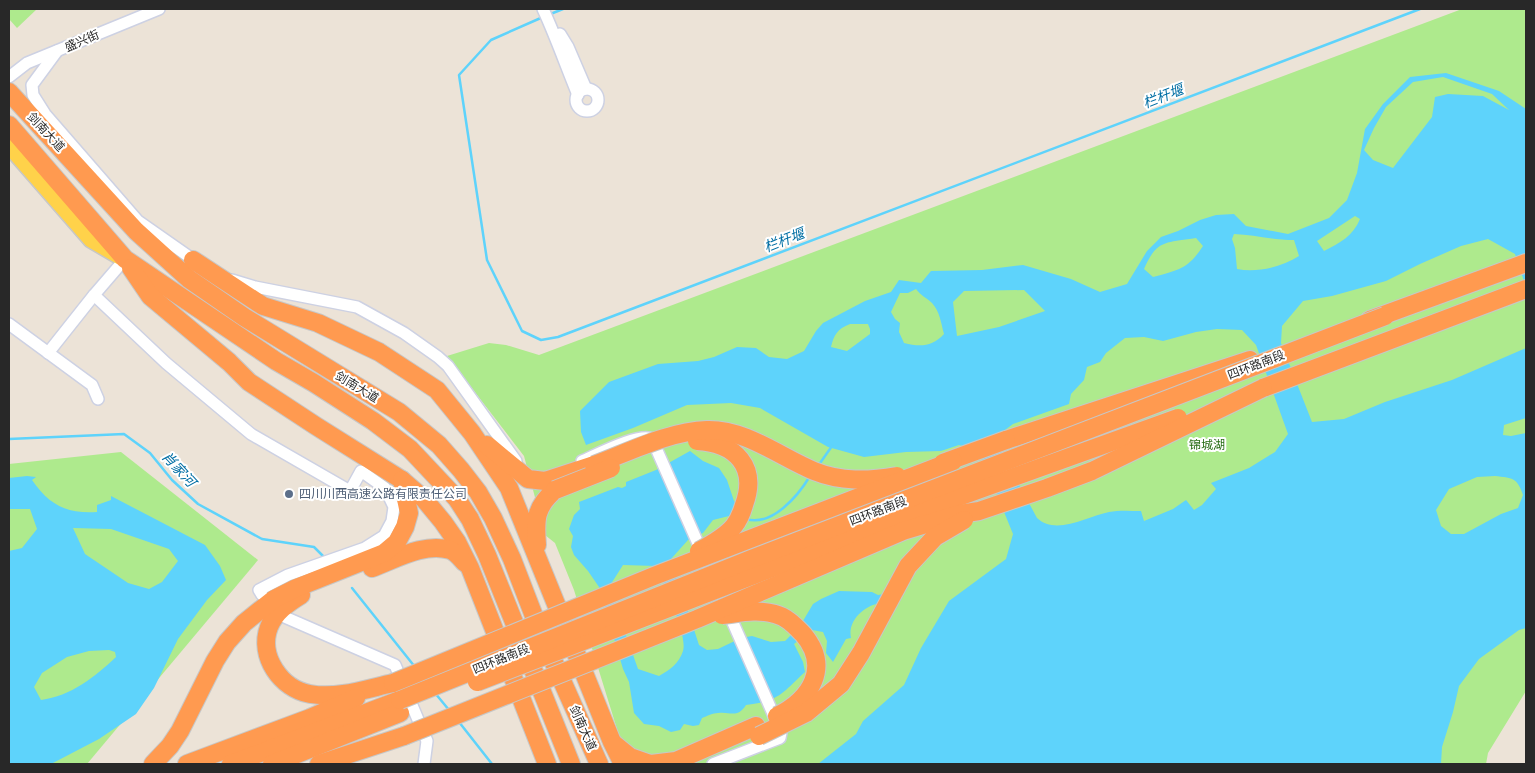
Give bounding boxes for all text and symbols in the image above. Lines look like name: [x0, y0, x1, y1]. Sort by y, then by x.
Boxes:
street label: 盛兴街: [62, 27, 101, 54]
water label: 栏杆堰: [1140, 79, 1187, 111]
street label: 剑南大道: [25, 109, 68, 154]
water label: 栏杆堰: [761, 223, 808, 255]
street label: 四环路南段: [1225, 347, 1287, 382]
street label: 剑南大道: [333, 368, 382, 405]
park label: 锦城湖: [1189, 437, 1225, 452]
water label: 肖家河: [159, 448, 202, 492]
place label: 四川川西高速公路有限责任公司: [299, 486, 467, 501]
marker: 四川川西高速公路有限责任公司: [283, 488, 295, 500]
street label: 四环路南段: [847, 493, 909, 528]
street label: 四环路南段: [470, 640, 531, 677]
street label: 剑南大道: [567, 703, 600, 753]

